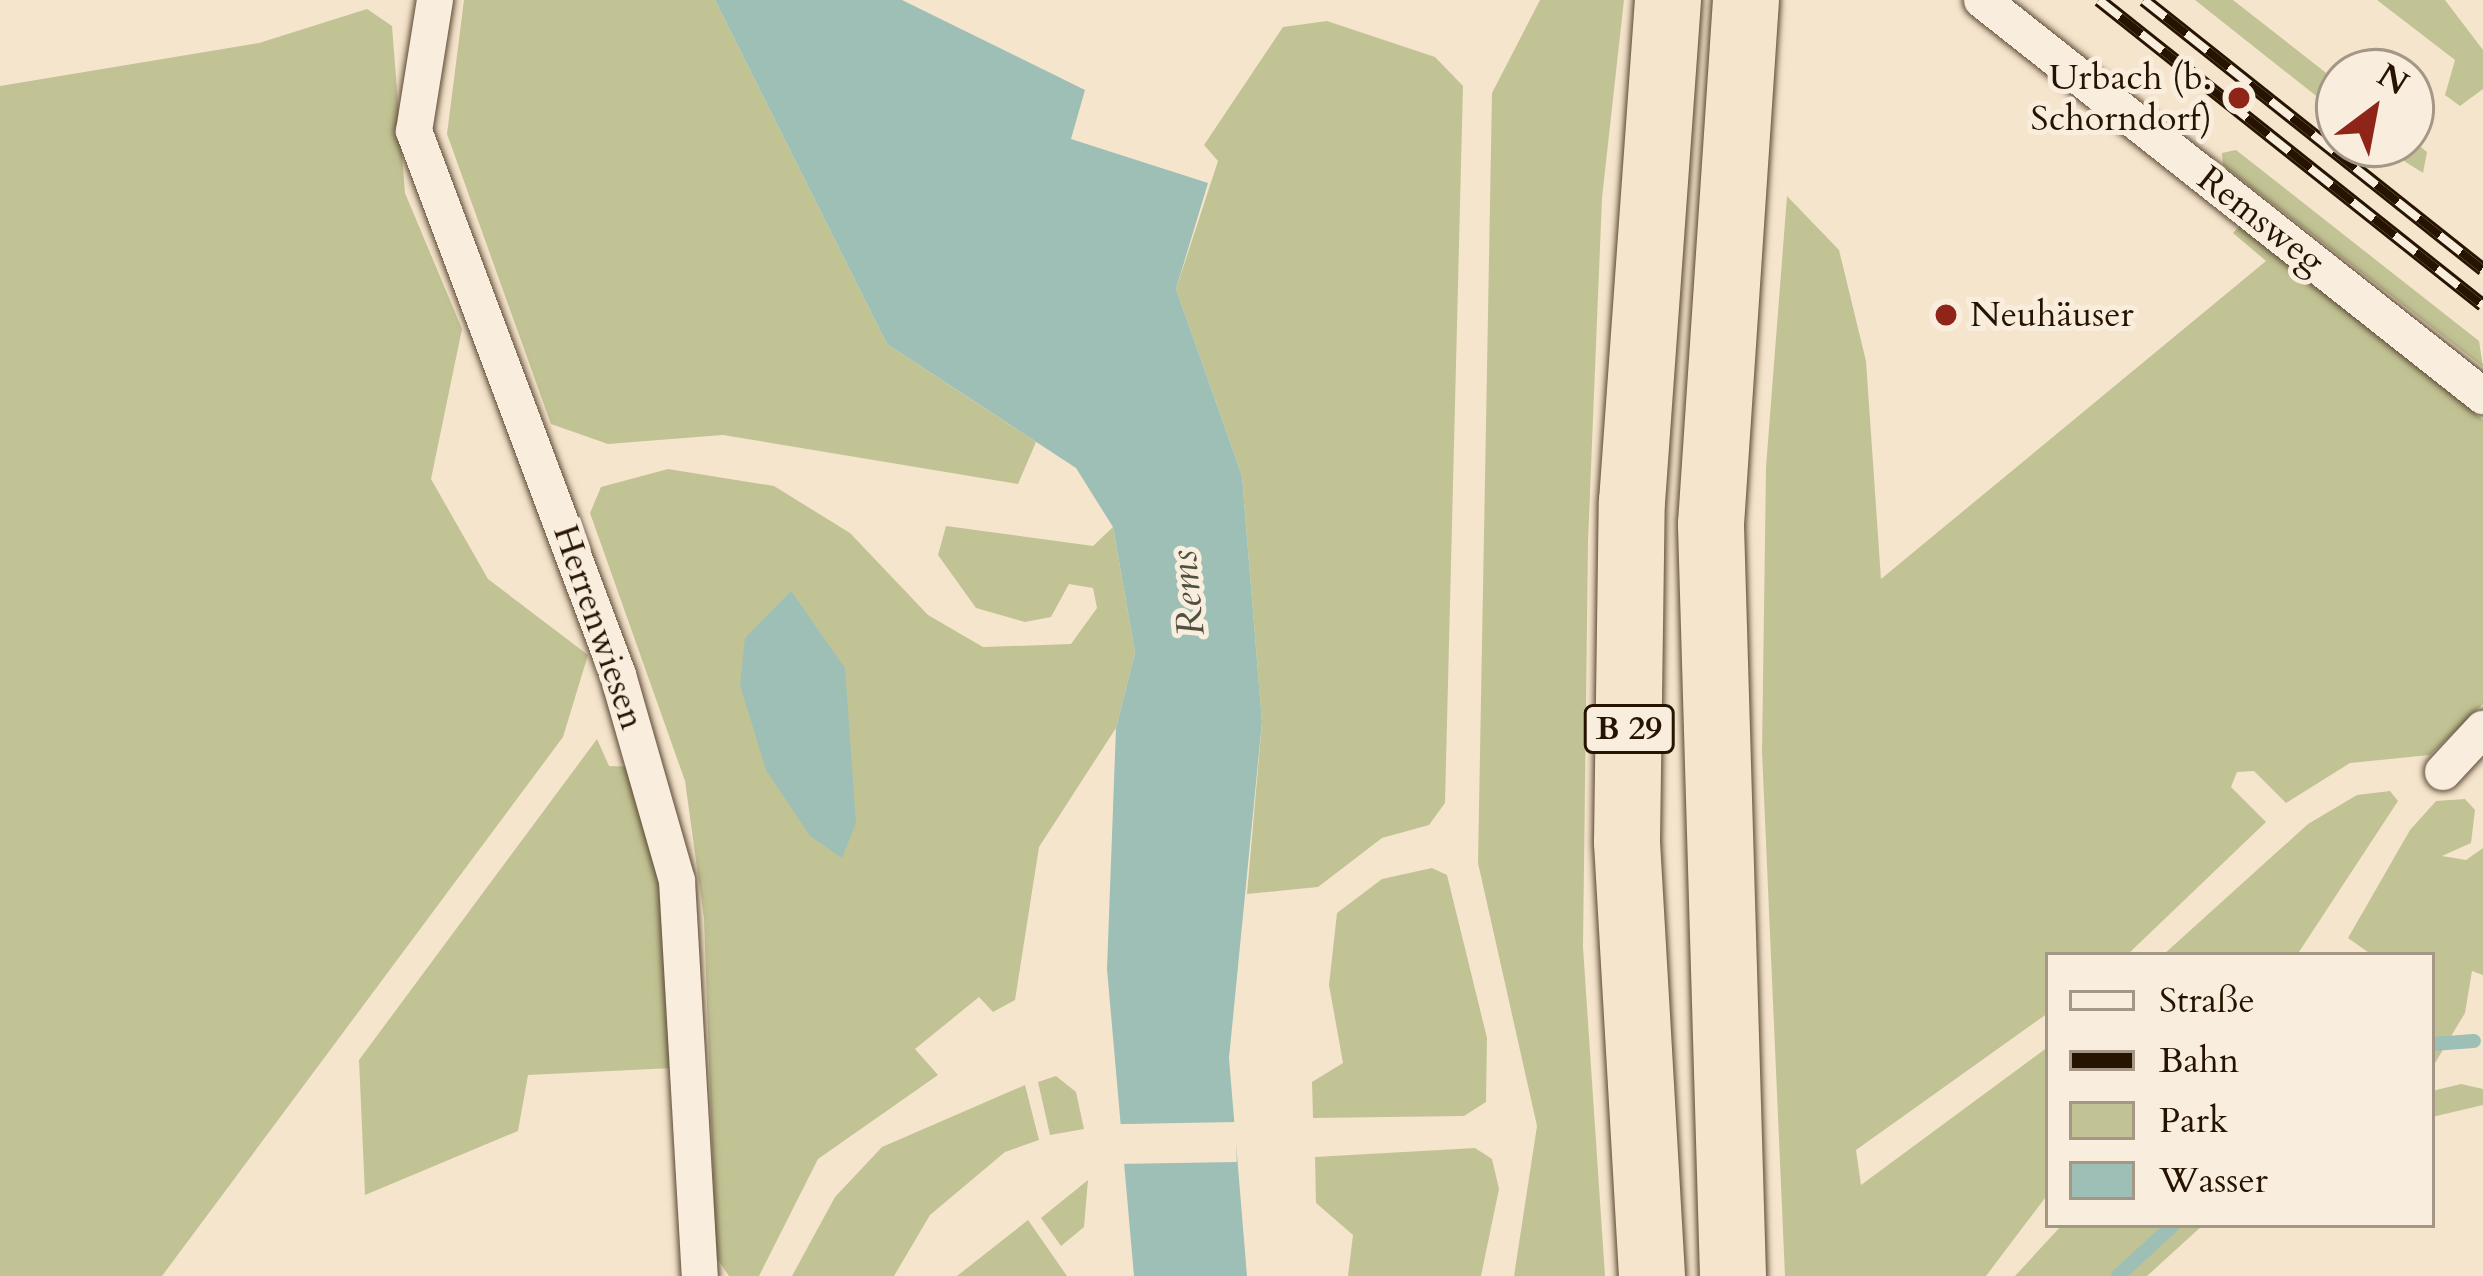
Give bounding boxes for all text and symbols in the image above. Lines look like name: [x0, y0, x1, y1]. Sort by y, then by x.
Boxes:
north arrow: [2315, 48, 2435, 168]
text: N: [2369, 53, 2417, 106]
place label: Urbach (b. Schorndorf): [2031, 55, 2212, 140]
marker: Urbach (b. Schorndorf): [2223, 82, 2255, 114]
street label: Remsweg: [2189, 157, 2333, 283]
place label: Neuhäuser: [1970, 293, 2134, 337]
marker: Neuhäuser: [1933, 302, 1959, 328]
street label: Herrenwiesen: [544, 519, 654, 735]
water label: Rems: [1160, 548, 1216, 638]
road number: B 29: [1581, 702, 1677, 756]
legend: [2045, 952, 2435, 1228]
text: Straße: [2159, 976, 2255, 1025]
text: Bahn: [2159, 1036, 2239, 1085]
text: Park: [2159, 1096, 2228, 1145]
text: Wasser: [2159, 1156, 2268, 1205]

